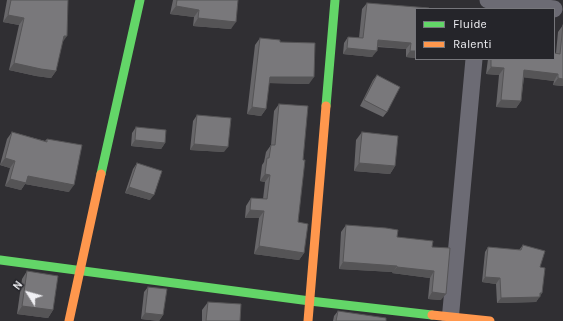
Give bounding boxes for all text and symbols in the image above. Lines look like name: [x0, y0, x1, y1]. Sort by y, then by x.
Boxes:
legend: [415, 8, 555, 60]
text: Fluide: [453, 17, 487, 31]
text: Ralenti: [453, 37, 492, 51]
north arrow: [8, 273, 48, 313]
text: N: [10, 278, 26, 293]

